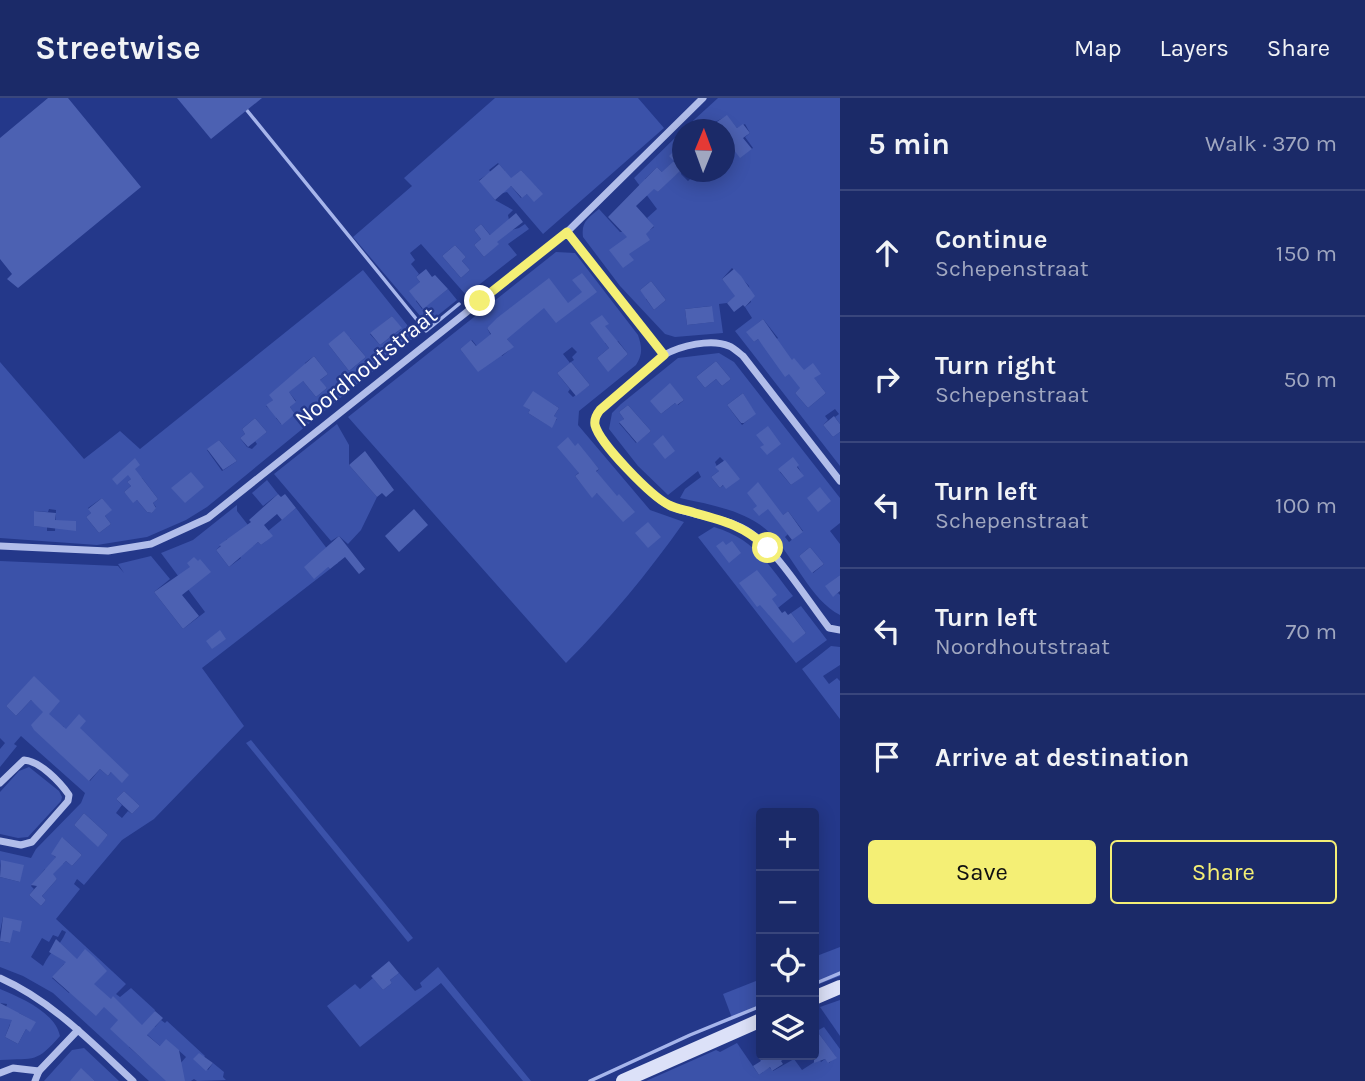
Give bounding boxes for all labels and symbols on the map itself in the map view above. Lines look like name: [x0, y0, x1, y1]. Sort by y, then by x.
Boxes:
north arrow: [672, 119, 735, 182]
route end: [464, 285, 495, 316]
street label: Noordhoutstraat: [290, 301, 443, 433]
route start: [752, 532, 783, 563]

